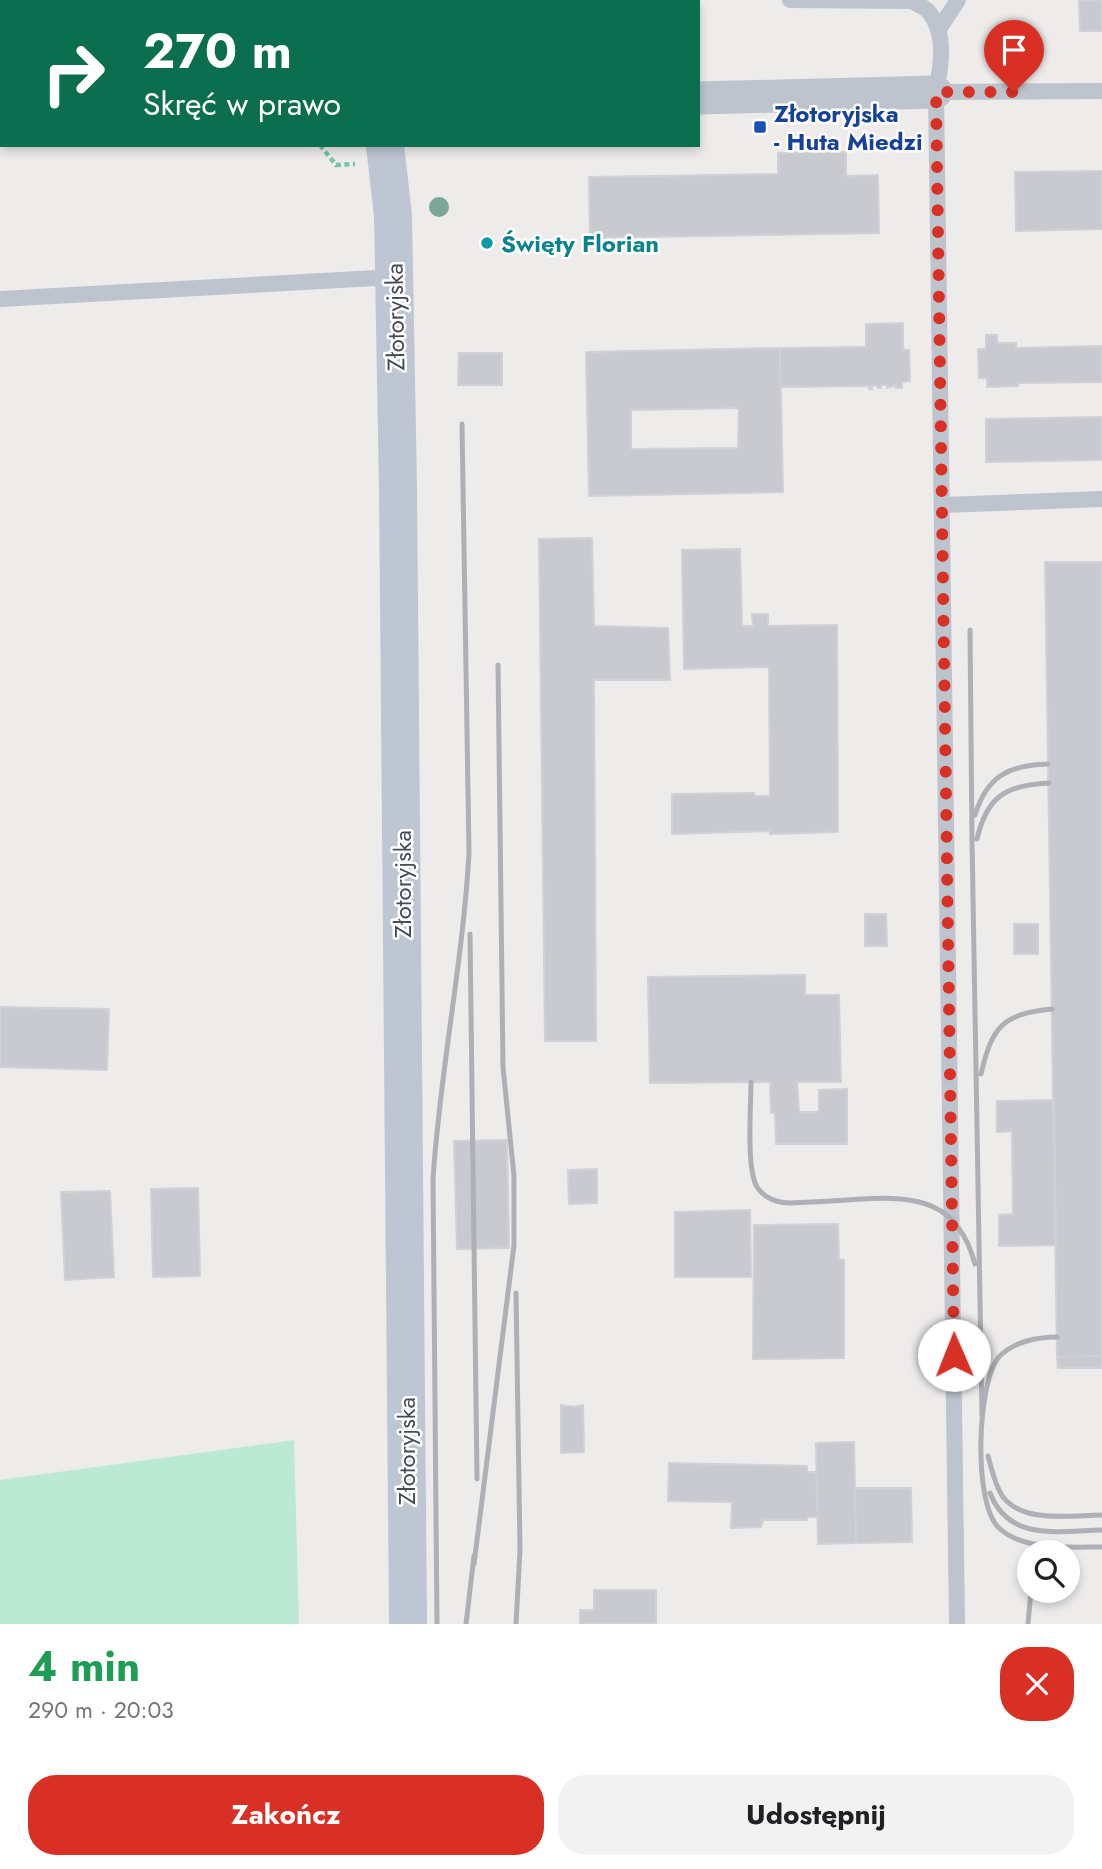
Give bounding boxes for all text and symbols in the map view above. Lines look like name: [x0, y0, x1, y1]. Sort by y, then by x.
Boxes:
text: 270 m: [143, 16, 292, 86]
pin: [984, 20, 1044, 92]
icon: right: [28, 28, 119, 119]
icon: arrive: [995, 31, 1033, 69]
text: Skręć w prawo: [143, 81, 341, 127]
place label: Złotoryjska - Huta Miedzi: [774, 96, 923, 159]
marker: Złotoryjska - Huta Miedzi: [752, 119, 768, 135]
place label: Święty Florian: [501, 226, 659, 261]
marker: Święty Florian: [479, 235, 495, 251]
street label: Złotoryjska: [377, 263, 413, 371]
street label: Złotoryjska: [385, 830, 420, 938]
position arrow: [917, 1318, 991, 1392]
street label: Złotoryjska: [389, 1397, 424, 1505]
map controls: [1017, 1540, 1080, 1603]
button: search: [1017, 1540, 1080, 1603]
text: 4 min: [28, 1636, 140, 1697]
button: close: [1000, 1647, 1074, 1721]
text: 290 m · 20:03: [28, 1693, 174, 1727]
button: Zakończ: [28, 1775, 544, 1855]
button: Udostępnij: [558, 1775, 1074, 1855]

